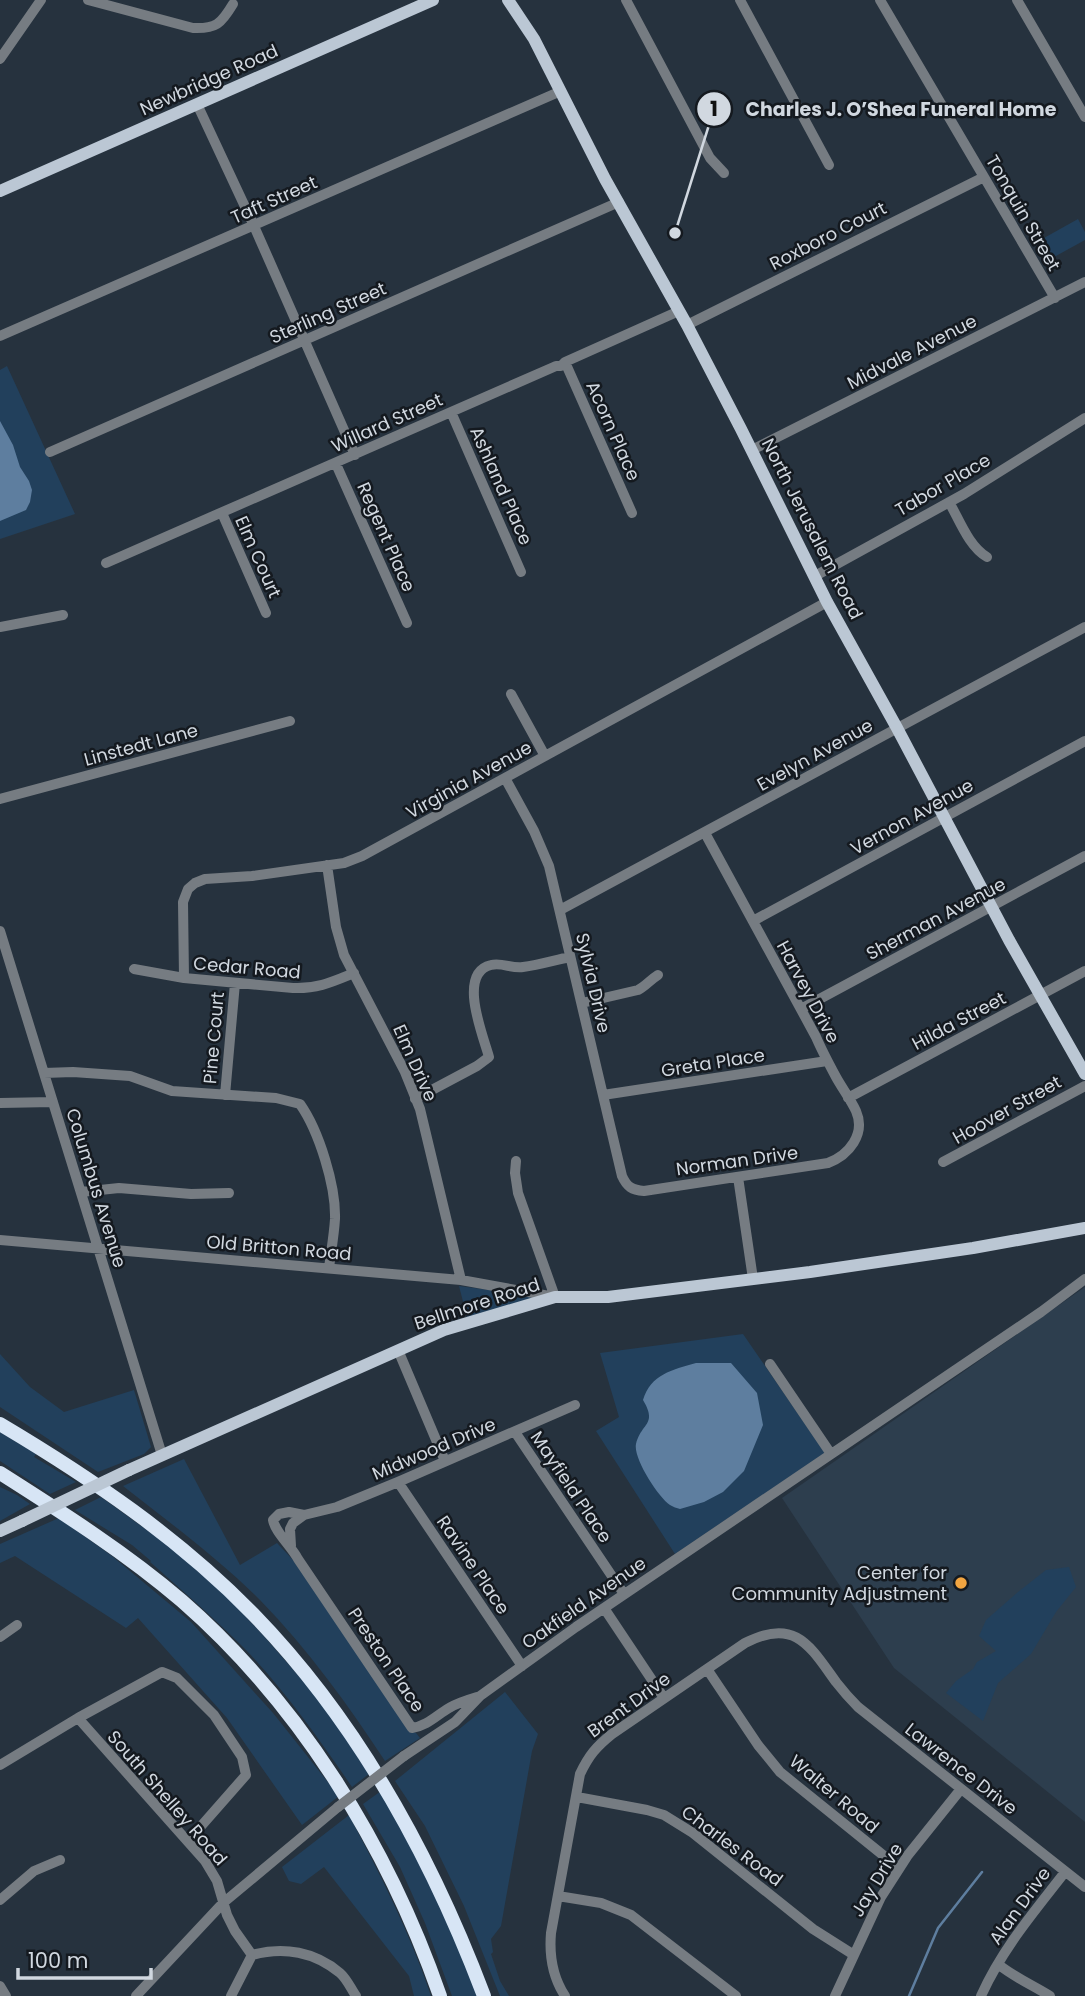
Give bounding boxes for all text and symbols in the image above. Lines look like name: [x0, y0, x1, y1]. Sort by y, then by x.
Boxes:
street label: Newbridge Road: [136, 38, 282, 121]
callout: Charles J. O’Shea Funeral Home: [696, 89, 1070, 129]
text: 1: [710, 94, 718, 123]
text: Charles J. O’Shea Funeral Home: [746, 96, 1057, 123]
street label: Tonquin Street: [980, 150, 1067, 275]
street label: Taft Street: [227, 169, 321, 230]
street label: Roxboro Court: [765, 195, 890, 276]
street label: Sterling Street: [266, 276, 390, 349]
street label: Midvale Avenue: [843, 308, 981, 395]
street label: Acorn Place: [580, 377, 647, 485]
street label: Willard Street: [327, 387, 446, 458]
street label: Ashland Place: [464, 423, 539, 549]
street label: North Jerusalem Road: [756, 434, 869, 624]
street label: Tabor Place: [891, 447, 995, 522]
street label: Regent Place: [351, 478, 422, 596]
street label: Elm Court: [229, 512, 288, 602]
street label: Evelyn Avenue: [752, 712, 877, 797]
street label: Linstedt Lane: [81, 717, 201, 772]
street label: Virginia Avenue: [401, 735, 536, 825]
street label: Vernon Avenue: [846, 772, 978, 861]
street label: Sherman Avenue: [862, 871, 1010, 966]
street label: Sylvia Drive: [570, 930, 617, 1035]
street label: Harvey Drive: [771, 936, 846, 1047]
street label: Cedar Road: [192, 950, 302, 985]
street label: Hilda Street: [907, 985, 1010, 1056]
street label: Pine Court: [197, 991, 230, 1085]
street label: Elm Drive: [387, 1020, 444, 1105]
street label: Greta Place: [659, 1042, 766, 1083]
street label: Hoover Street: [948, 1069, 1066, 1150]
street label: Columbus Avenue: [60, 1105, 133, 1271]
street label: Norman Drive: [674, 1140, 800, 1181]
street label: Old Britton Road: [205, 1229, 353, 1266]
street label: Bellmore Road: [411, 1271, 543, 1336]
street label: Midwood Drive: [368, 1411, 499, 1486]
street label: Mayfield Place: [525, 1426, 618, 1548]
street label: Ravine Place: [431, 1510, 516, 1619]
street label: Oakfield Avenue: [517, 1550, 651, 1655]
place label: Center for Community Adjustment: [732, 1560, 947, 1606]
marker: Center for Community Adjustment: [953, 1575, 969, 1591]
street label: Preston Place: [342, 1602, 431, 1717]
street label: Brent Drive: [582, 1666, 675, 1743]
street label: Lawrence Drive: [900, 1717, 1023, 1820]
street label: South Shelley Road: [102, 1725, 233, 1871]
street label: Walter Road: [784, 1749, 885, 1839]
street label: Charles Road: [677, 1799, 788, 1892]
street label: Jay Drive: [845, 1838, 908, 1921]
street label: Alan Drive: [983, 1862, 1056, 1950]
scale bar: [18, 1937, 150, 1981]
text: 100 m: [28, 1946, 88, 1975]

